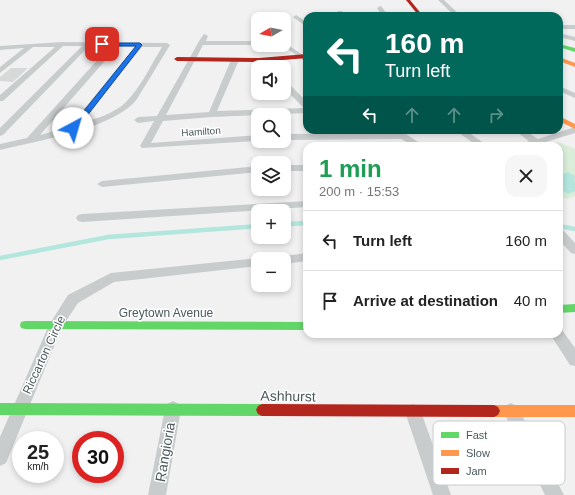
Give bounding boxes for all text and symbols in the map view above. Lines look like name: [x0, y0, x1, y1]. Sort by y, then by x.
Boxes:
north arrow: [251, 12, 291, 52]
map controls: [251, 12, 291, 292]
pin: [85, 27, 119, 61]
icon: left: [319, 28, 371, 80]
text: 160 m: [385, 28, 464, 59]
icon: arrive: [91, 33, 113, 55]
button: sound: [251, 60, 291, 100]
text: Turn left: [385, 61, 450, 81]
icon: left: [359, 104, 381, 126]
icon: ahead: [401, 104, 423, 126]
icon: ahead: [443, 104, 465, 126]
icon: right: [485, 104, 507, 126]
position arrow: [52, 107, 94, 149]
button: search: [251, 108, 291, 148]
street label: Hamilton: [181, 125, 221, 138]
text: 1 min: [319, 155, 382, 182]
button: close: [505, 155, 547, 197]
button: layers: [251, 156, 291, 196]
text: 200 m · 15:53: [319, 184, 399, 199]
button: +: [251, 204, 291, 244]
icon: left: [319, 230, 341, 252]
text: Turn left: [353, 232, 412, 249]
text: 160 m: [505, 232, 547, 249]
button: −: [251, 252, 291, 292]
icon: arrive: [319, 290, 341, 312]
text: Arrive at destination: [353, 292, 498, 309]
text: 40 m: [514, 292, 547, 309]
street label: Greytown Avenue: [119, 306, 214, 320]
street label: Riccarton Circle: [20, 313, 68, 396]
street label: Ashhurst: [260, 388, 316, 404]
street label: Rangioria: [152, 421, 178, 483]
legend: [433, 421, 565, 485]
text: Fast: [466, 429, 487, 441]
speed limit sign: 30: [72, 431, 124, 483]
text: 25: [27, 441, 49, 463]
text: Slow: [466, 447, 490, 459]
text: km/h: [27, 461, 49, 472]
text: Jam: [466, 465, 487, 477]

